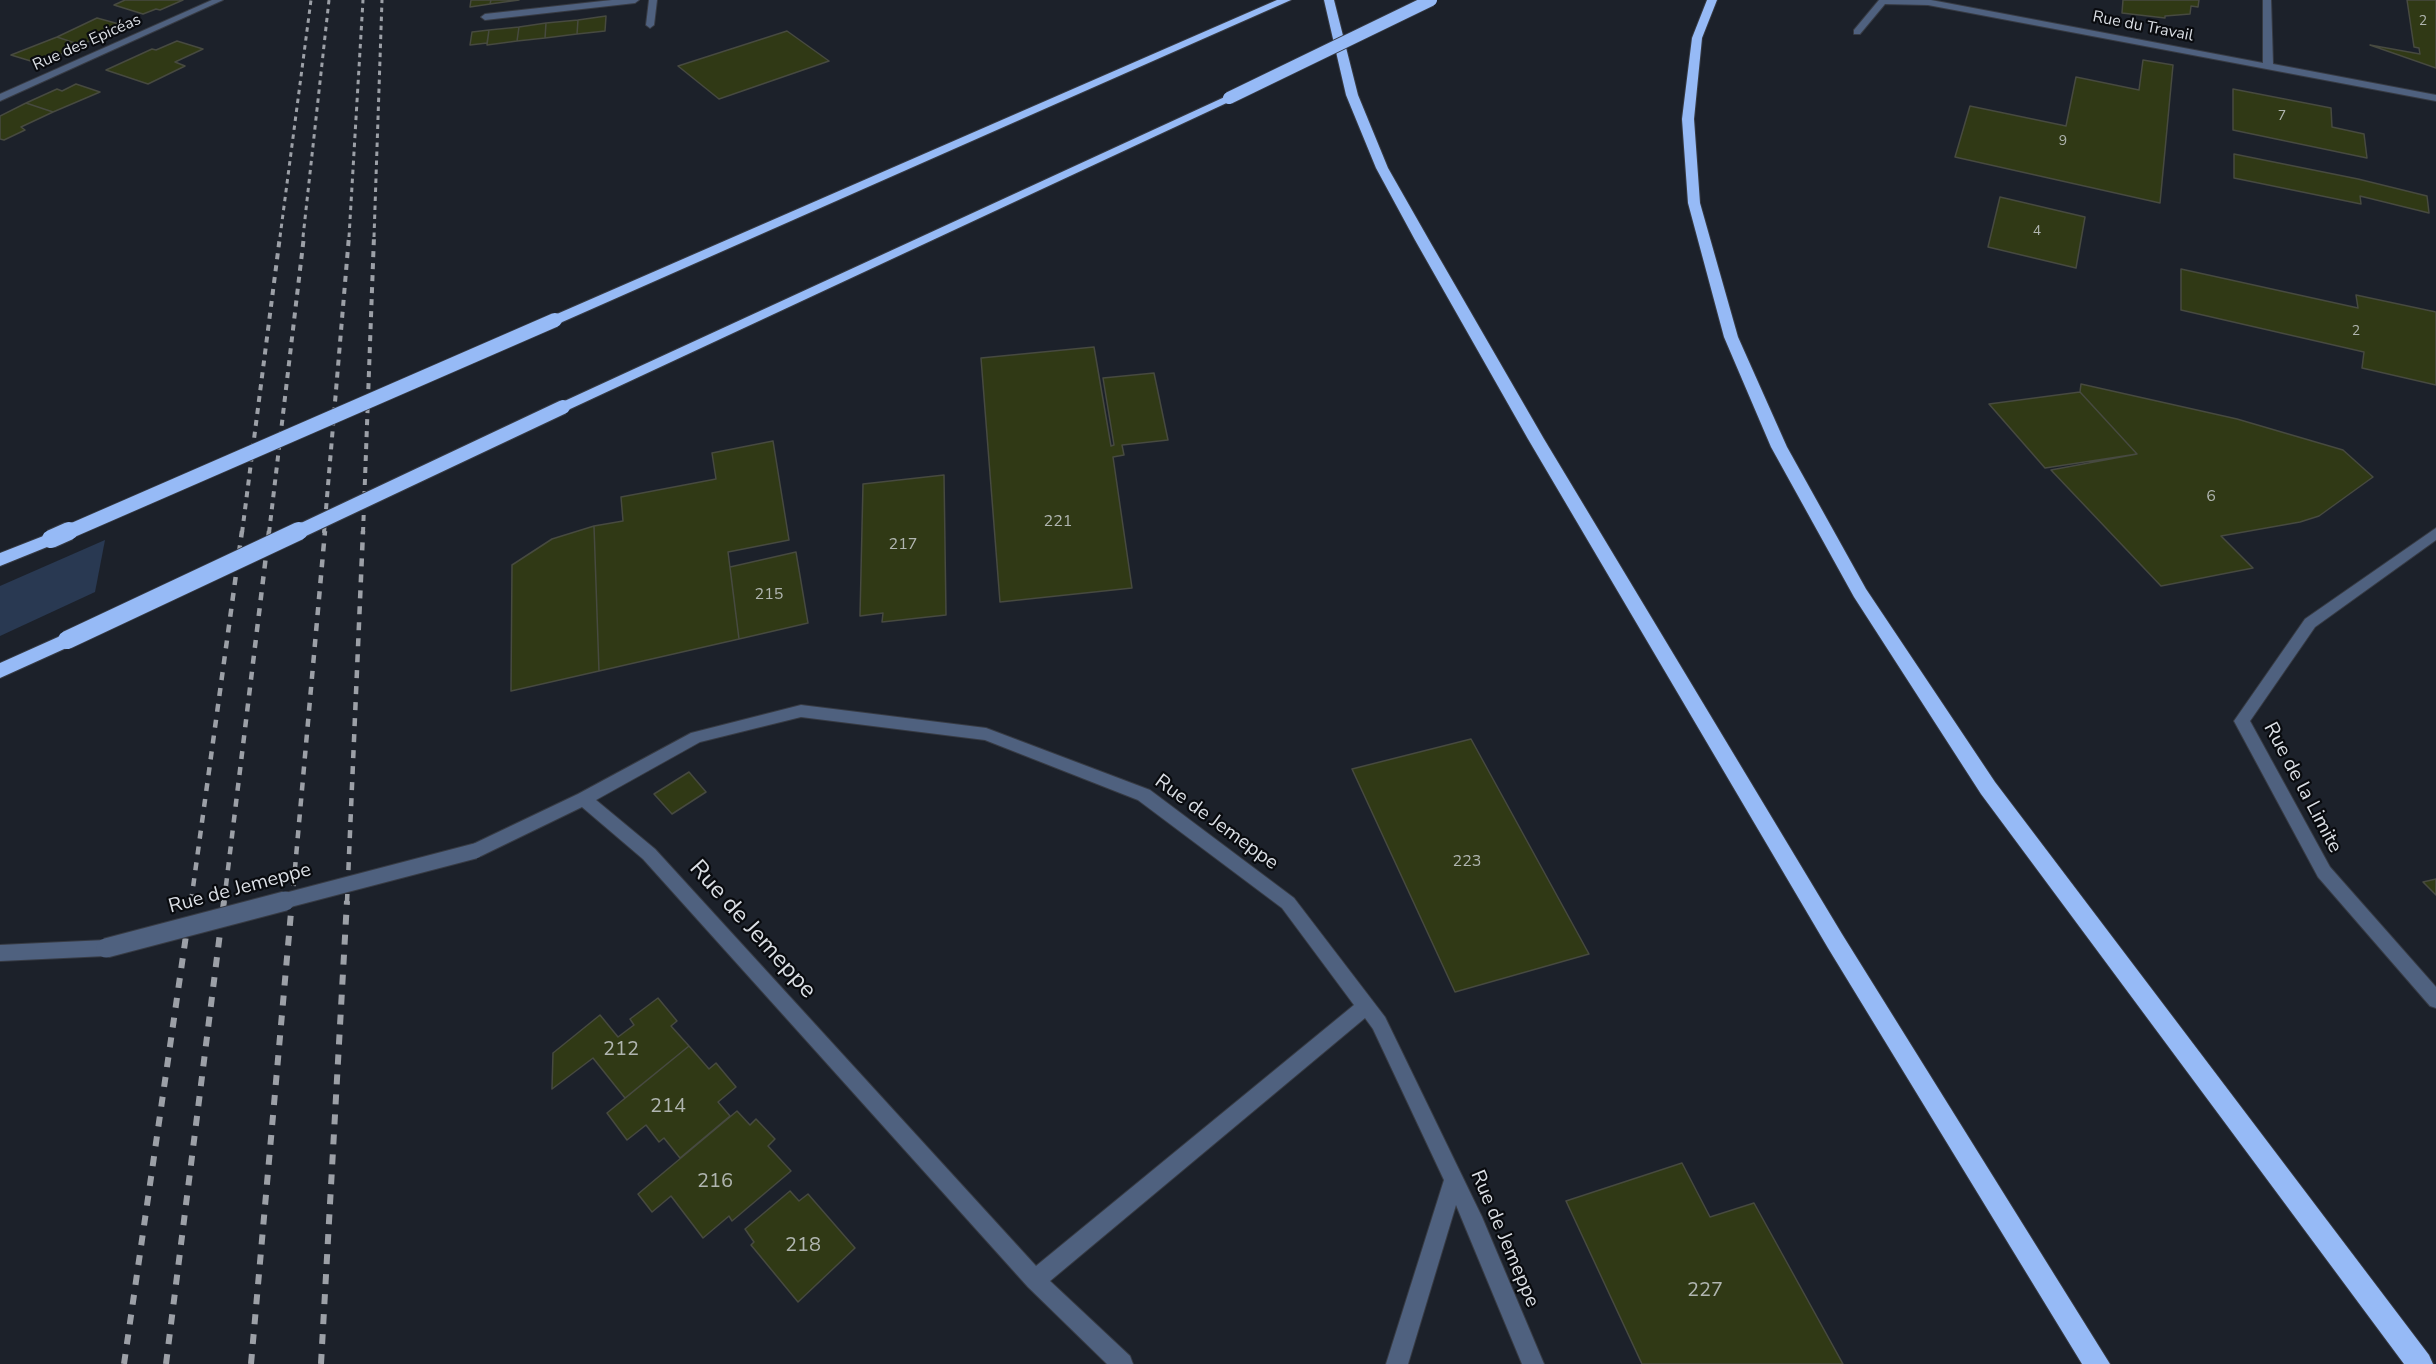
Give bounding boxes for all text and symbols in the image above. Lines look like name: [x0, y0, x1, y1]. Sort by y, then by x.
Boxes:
street label: Rue du Travail: [2091, 8, 2195, 46]
street label: Rue des Epicéas: [30, 11, 144, 75]
house number: 2: [2419, 14, 2427, 30]
house number: 7: [2278, 109, 2286, 125]
house number: 9: [2059, 134, 2067, 150]
house number: 4: [2033, 224, 2041, 240]
house number: 2: [2352, 324, 2360, 340]
house number: 6: [2206, 487, 2216, 507]
house number: 221: [1044, 512, 1072, 532]
house number: 217: [889, 535, 917, 555]
house number: 215: [755, 585, 783, 605]
street label: Rue de la Limite: [2258, 719, 2346, 857]
street label: Rue de Jemeppe: [1150, 770, 1282, 876]
house number: 223: [1453, 852, 1481, 872]
street label: Rue de Jemeppe: [682, 855, 822, 1005]
street label: Rue de Jemeppe: [166, 858, 314, 920]
house number: 212: [603, 1038, 639, 1062]
house number: 214: [650, 1095, 686, 1119]
street label: Rue de Jemeppe: [1464, 1167, 1544, 1311]
house number: 216: [697, 1170, 733, 1194]
house number: 218: [785, 1234, 821, 1258]
house number: 227: [1687, 1279, 1723, 1303]

